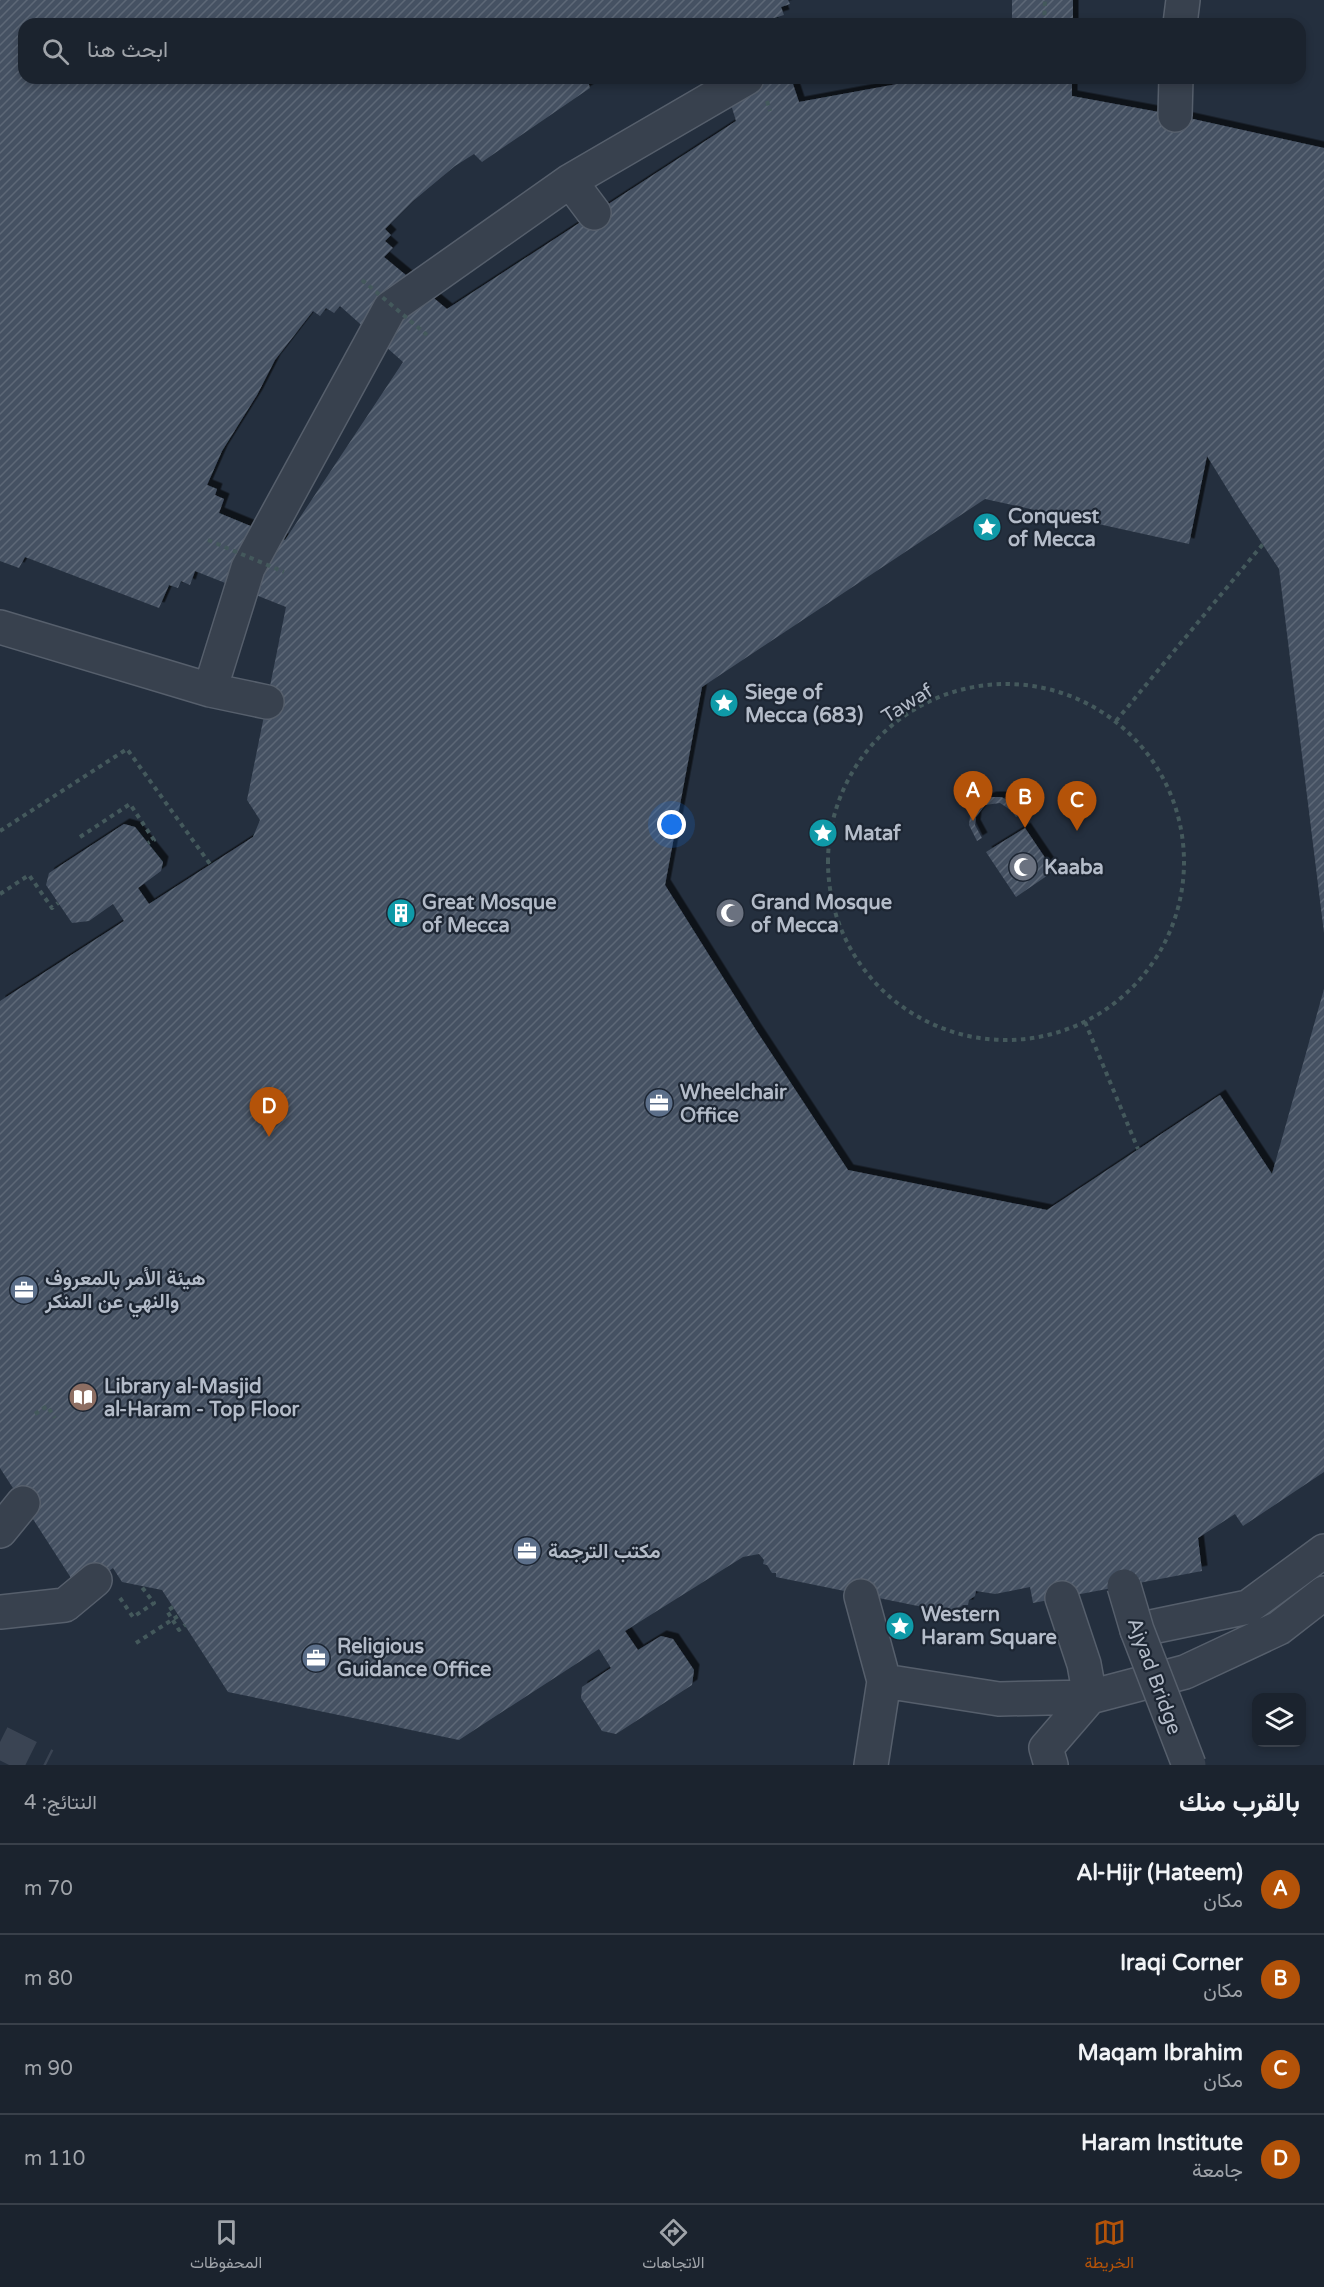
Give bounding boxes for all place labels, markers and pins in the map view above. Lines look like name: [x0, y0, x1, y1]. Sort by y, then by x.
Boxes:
place label: Conquest of Mecca: [1008, 505, 1100, 552]
place icon: Conquest of Mecca: [971, 511, 1003, 543]
place label: Siege of Mecca (683): [745, 681, 863, 728]
place icon: Siege of Mecca (683): [708, 687, 740, 719]
pin: A: [954, 772, 992, 821]
pin: B: [1006, 778, 1044, 828]
pin: C: [1058, 782, 1096, 831]
place icon: Mataf: [807, 817, 839, 849]
place label: Mataf: [844, 822, 901, 846]
mosque icon: Kaaba: [1007, 851, 1039, 883]
place label: Kaaba: [1044, 856, 1104, 880]
place label: Great Mosque of Mecca: [422, 891, 557, 938]
place label: Grand Mosque of Mecca: [751, 891, 892, 938]
building icon: Great Mosque of Mecca: [385, 897, 417, 929]
mosque icon: Grand Mosque of Mecca: [714, 897, 746, 929]
place label: Wheelchair Office: [680, 1081, 787, 1128]
office icon: Wheelchair Office: [643, 1087, 675, 1119]
pin: D: [250, 1088, 288, 1137]
place label: هيئة الأمر بالمعروف والنهي عن المنكر: [44, 1267, 206, 1318]
office icon: هيئة الأمر بالمعروف والنهي عن المنكر: [8, 1274, 40, 1306]
place label: Library al-Masjid al-Haram - Top Floor: [104, 1375, 300, 1422]
library icon: Library al-Masjid al-Haram - Top Floor: [67, 1381, 99, 1413]
office icon: مكتب الترجمة: [511, 1535, 543, 1567]
place label: مكتب الترجمة: [548, 1540, 661, 1564]
place label: Western Haram Square: [921, 1603, 1057, 1650]
place icon: Western Haram Square: [884, 1610, 916, 1642]
place label: Religious Guidance Office: [337, 1635, 491, 1682]
office icon: Religious Guidance Office: [300, 1642, 332, 1674]

